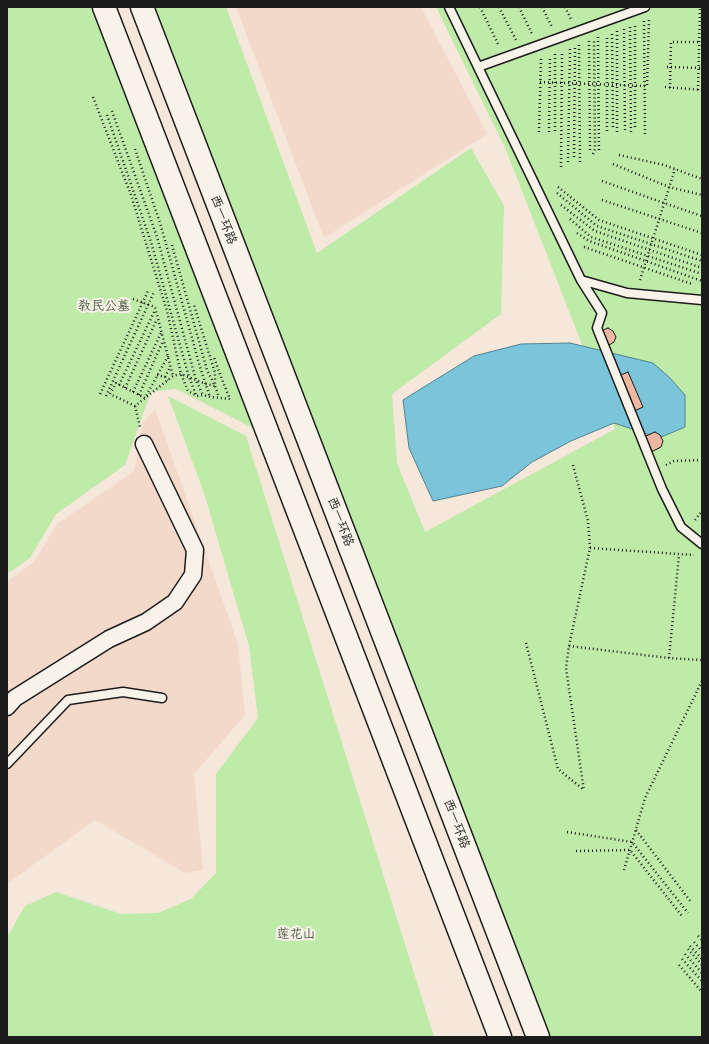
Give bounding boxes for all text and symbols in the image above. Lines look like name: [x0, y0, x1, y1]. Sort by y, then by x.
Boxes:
street label: 西一环路: [206, 193, 240, 247]
park label: 教民公墓: [78, 299, 130, 315]
street label: 西一环路: [323, 495, 357, 549]
street label: 西一环路: [439, 797, 473, 851]
park label: 莲花山: [277, 927, 315, 943]

